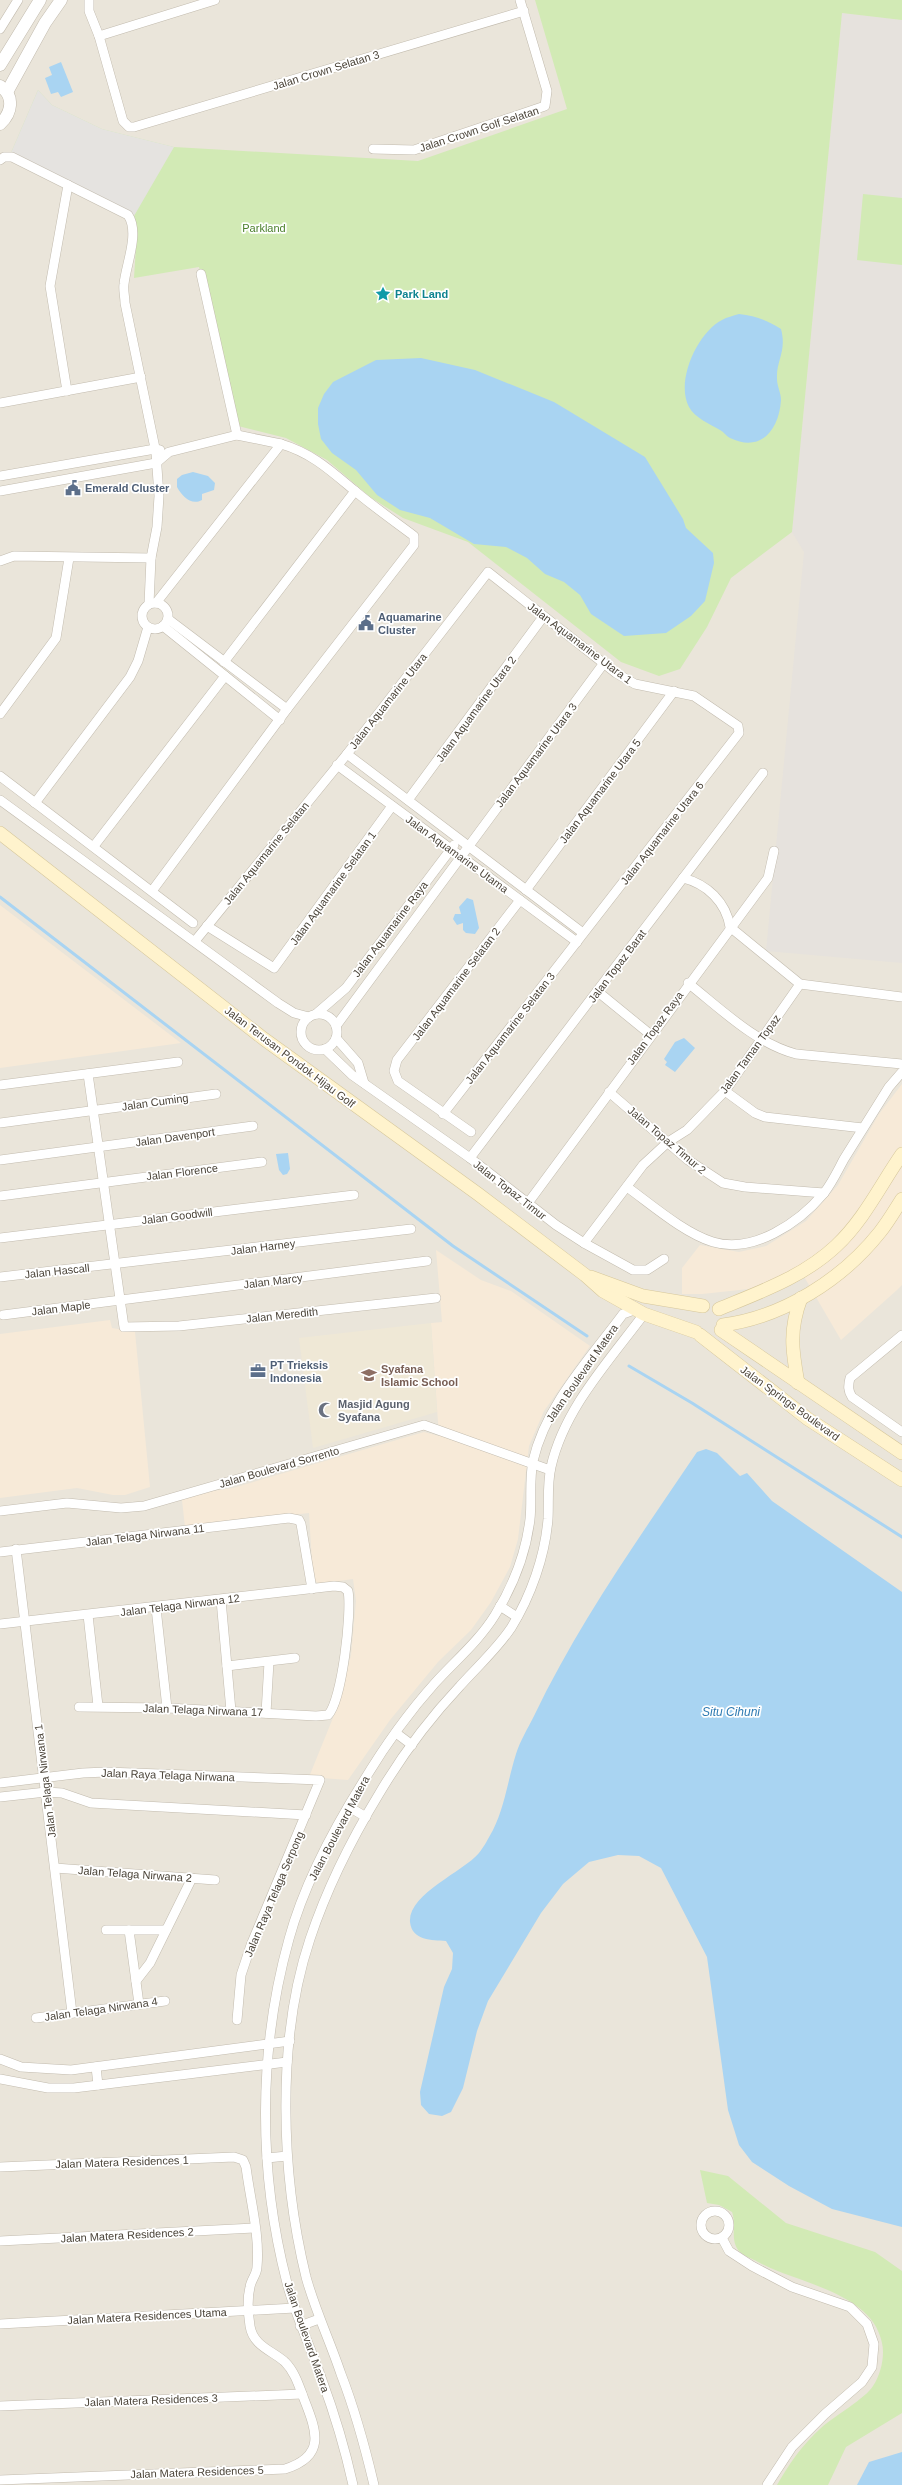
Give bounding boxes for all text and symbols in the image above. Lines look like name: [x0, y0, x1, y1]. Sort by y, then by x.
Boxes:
street label: Jalan Crown Selatan 3: [271, 48, 381, 92]
street label: Jalan Crown Golf Selatan: [418, 104, 540, 154]
park label: Parkland: [242, 222, 286, 234]
place icon: Park Land: [374, 285, 392, 303]
place label: Park Land: [395, 288, 448, 300]
public building icon: Emerald Cluster: [64, 479, 82, 497]
place label: Emerald Cluster: [85, 482, 170, 494]
street label: Jalan Aquamarine Utara 1: [526, 600, 634, 686]
place label: Aquamarine Cluster: [378, 611, 442, 636]
public building icon: Aquamarine Cluster: [357, 614, 375, 632]
street label: Jalan Aquamarine Utara: [347, 650, 430, 751]
street label: Jalan Aquamarine Utara 2: [434, 654, 518, 764]
street label: Jalan Aquamarine Utara 3: [493, 701, 579, 809]
street label: Jalan Aquamarine Utara 5: [557, 737, 643, 845]
street label: Jalan Aquamarine Utara 6: [618, 779, 706, 887]
street label: Jalan Aquamarine Selatan: [221, 799, 311, 907]
street label: Jalan Aquamarine Utama: [404, 813, 511, 896]
street label: Jalan Aquamarine Selatan 1: [288, 829, 378, 947]
street label: Jalan Aquamarine Raya: [350, 878, 430, 979]
street label: Jalan Aquamarine Selatan 2: [410, 925, 502, 1043]
street label: Jalan Topaz Barat: [586, 927, 648, 1005]
street label: Jalan Aquamarine Selatan 3: [463, 970, 557, 1086]
street label: Jalan Topaz Raya: [625, 988, 686, 1067]
street label: Jalan Terusan Pondok Hijau Golf: [222, 1004, 358, 1111]
street label: Jalan Taman Topaz: [717, 1012, 783, 1096]
street label: Jalan Cuming: [121, 1091, 189, 1113]
street label: Jalan Topaz Timur 2: [626, 1104, 708, 1176]
street label: Jalan Davenport: [135, 1125, 215, 1149]
street label: Jalan Topaz Timur: [471, 1158, 549, 1222]
street label: Jalan Florence: [145, 1162, 219, 1182]
street label: Jalan Goodwill: [141, 1206, 213, 1226]
street label: Jalan Harney: [230, 1237, 296, 1257]
street label: Jalan Hascall: [24, 1262, 90, 1280]
street label: Jalan Marcy: [243, 1271, 304, 1291]
street label: Jalan Maple: [31, 1298, 91, 1318]
street label: Jalan Meredith: [245, 1305, 319, 1325]
street label: Jalan Boulevard Matera: [544, 1321, 621, 1424]
place label: PT Trieksis Indonesia: [270, 1359, 328, 1384]
office icon: PT Trieksis Indonesia: [249, 1362, 267, 1380]
place label: Syafana Islamic School: [381, 1363, 458, 1388]
street label: Jalan Springs Boulevard: [738, 1363, 842, 1443]
school or university icon: Syafana Islamic School: [360, 1366, 378, 1384]
place label: Masjid Agung Syafana: [338, 1398, 410, 1423]
mosque icon: Masjid Agung Syafana: [317, 1401, 335, 1419]
street label: Jalan Boulevard Sorrento: [218, 1444, 340, 1490]
street label: Jalan Telaga Nirwana 11: [85, 1522, 205, 1548]
street label: Jalan Telaga Nirwana 12: [120, 1592, 240, 1618]
street label: Jalan Telaga Nirwana 17: [143, 1702, 263, 1718]
water label: Situ Cihuni: [702, 1705, 760, 1719]
street label: Jalan Telaga Nirwana 1: [32, 1724, 58, 1838]
street label: Jalan Raya Telaga Nirwana: [101, 1767, 236, 1783]
street label: Jalan Boulevard Matera: [306, 1773, 372, 1882]
street label: Jalan Raya Telaga Serpong: [242, 1830, 306, 1958]
street label: Jalan Telaga Nirwana 2: [78, 1864, 192, 1884]
street label: Jalan Telaga Nirwana 4: [44, 1995, 158, 2023]
street label: Jalan Matera Residences 1: [55, 2154, 189, 2170]
street label: Jalan Matera Residences 2: [60, 2226, 194, 2244]
street label: Jalan Boulevard Matera: [282, 2280, 332, 2395]
street label: Jalan Matera Residences Utama: [67, 2306, 228, 2326]
street label: Jalan Matera Residences 3: [84, 2392, 218, 2408]
street label: Jalan Matera Residences 5: [130, 2464, 264, 2480]

